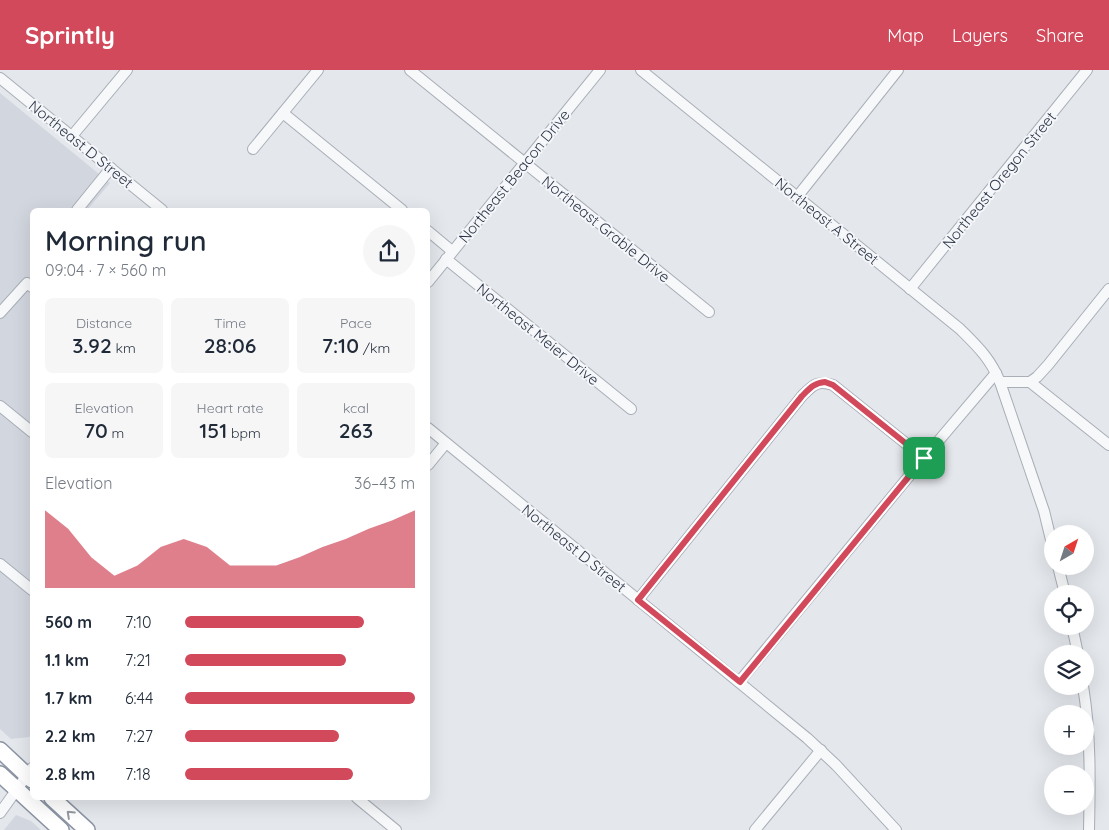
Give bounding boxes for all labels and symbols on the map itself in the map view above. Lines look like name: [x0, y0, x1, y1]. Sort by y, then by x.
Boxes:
street label: Northeast D Street: [25, 96, 137, 192]
street label: Northeast Beacon Drive: [454, 105, 574, 247]
street label: Northeast Oregon Street: [938, 108, 1060, 252]
street label: Northeast Grable Drive: [538, 171, 674, 287]
street label: Northeast A Street: [771, 173, 883, 269]
street label: Northeast Meier Drive: [473, 279, 603, 389]
pin: [903, 437, 945, 479]
street label: Northeast D Street: [518, 500, 630, 596]
north arrow: [1044, 525, 1094, 575]
one-way arrow: [66, 811, 75, 820]

